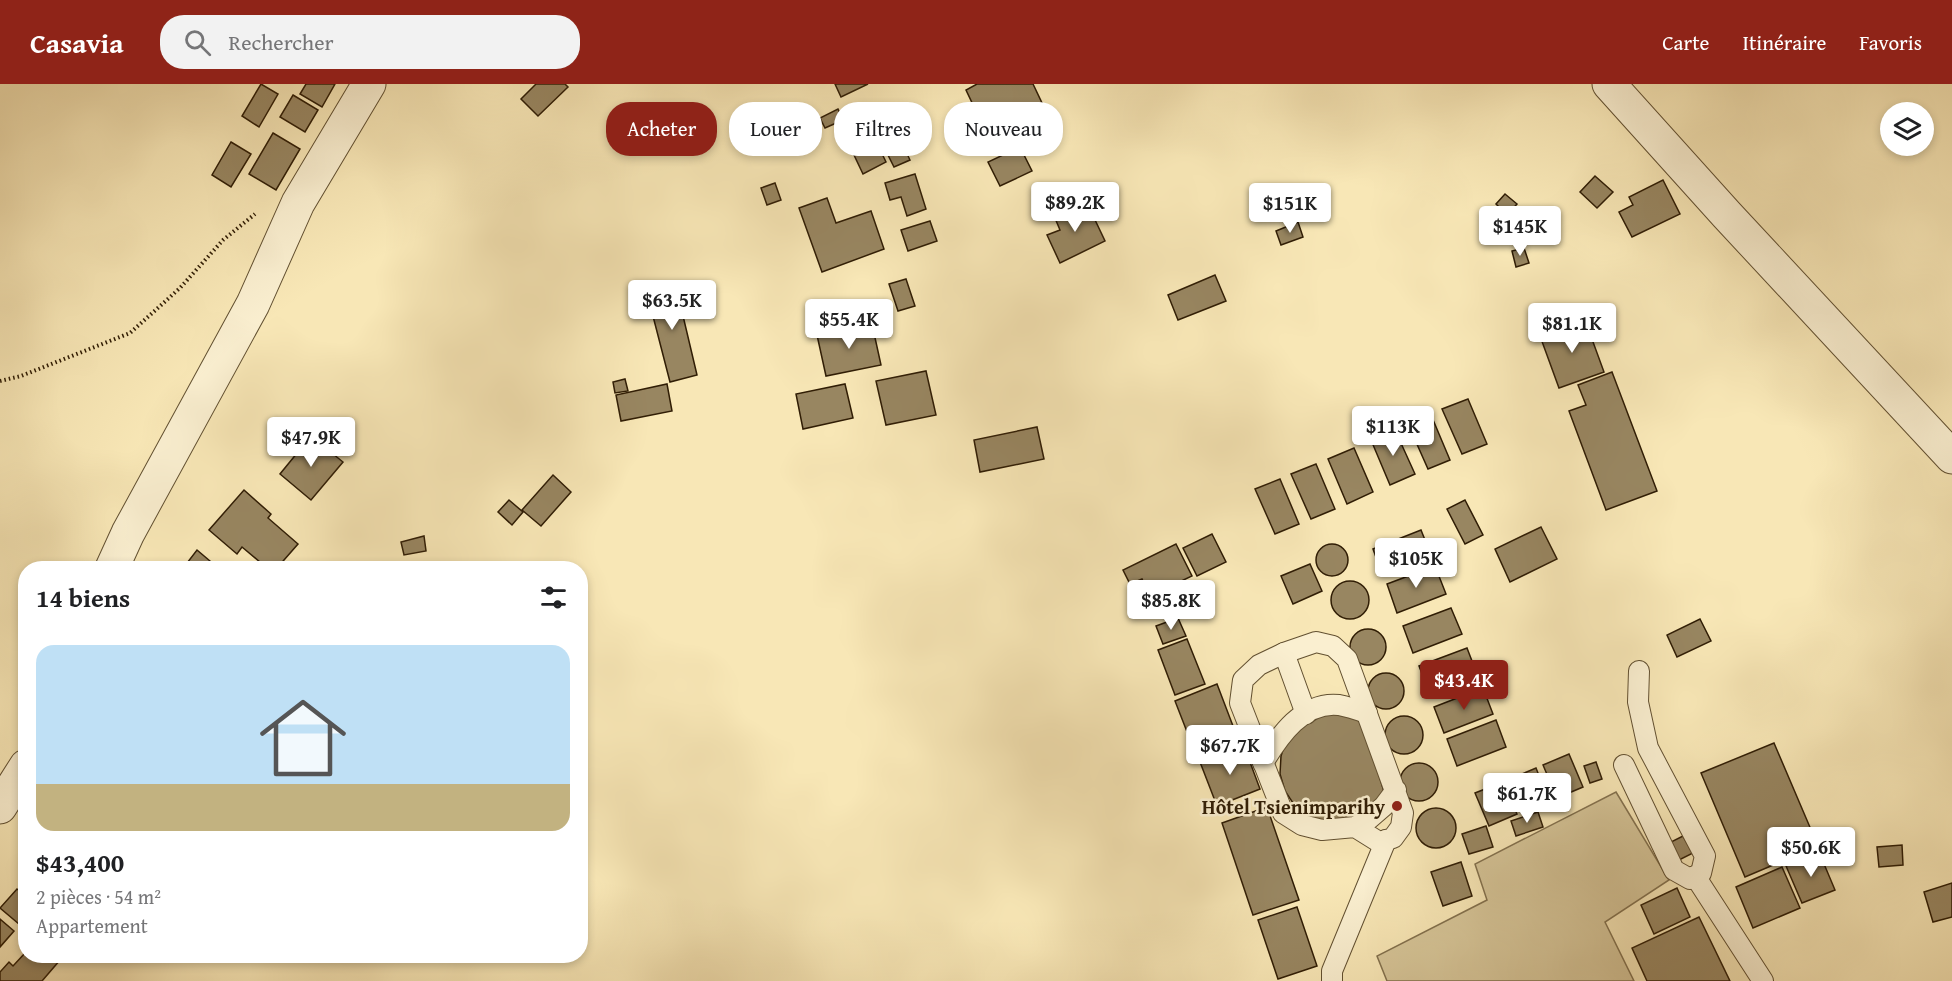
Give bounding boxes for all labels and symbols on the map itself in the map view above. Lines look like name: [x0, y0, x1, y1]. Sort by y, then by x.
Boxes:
pin: $89.2K: [1026, 182, 1124, 233]
pin: $151K: [1248, 183, 1332, 234]
pin: $145K: [1478, 206, 1562, 257]
pin: $63.5K: [623, 280, 721, 331]
pin: $55.4K: [800, 299, 898, 350]
pin: $81.1K: [1523, 303, 1621, 354]
pin: $113K: [1351, 406, 1435, 457]
pin: $47.9K: [262, 417, 360, 468]
pin: $105K: [1374, 538, 1458, 589]
pin: $85.8K: [1122, 580, 1220, 631]
pin: $43.4K: [1415, 660, 1513, 711]
pin: $67.7K: [1181, 725, 1279, 776]
pin: $61.7K: [1478, 773, 1576, 824]
place label: Hôtel Tsienimparihy: [1202, 792, 1386, 821]
marker: Hôtel Tsienimparihy: [1390, 799, 1404, 813]
pin: $50.6K: [1762, 827, 1860, 878]

